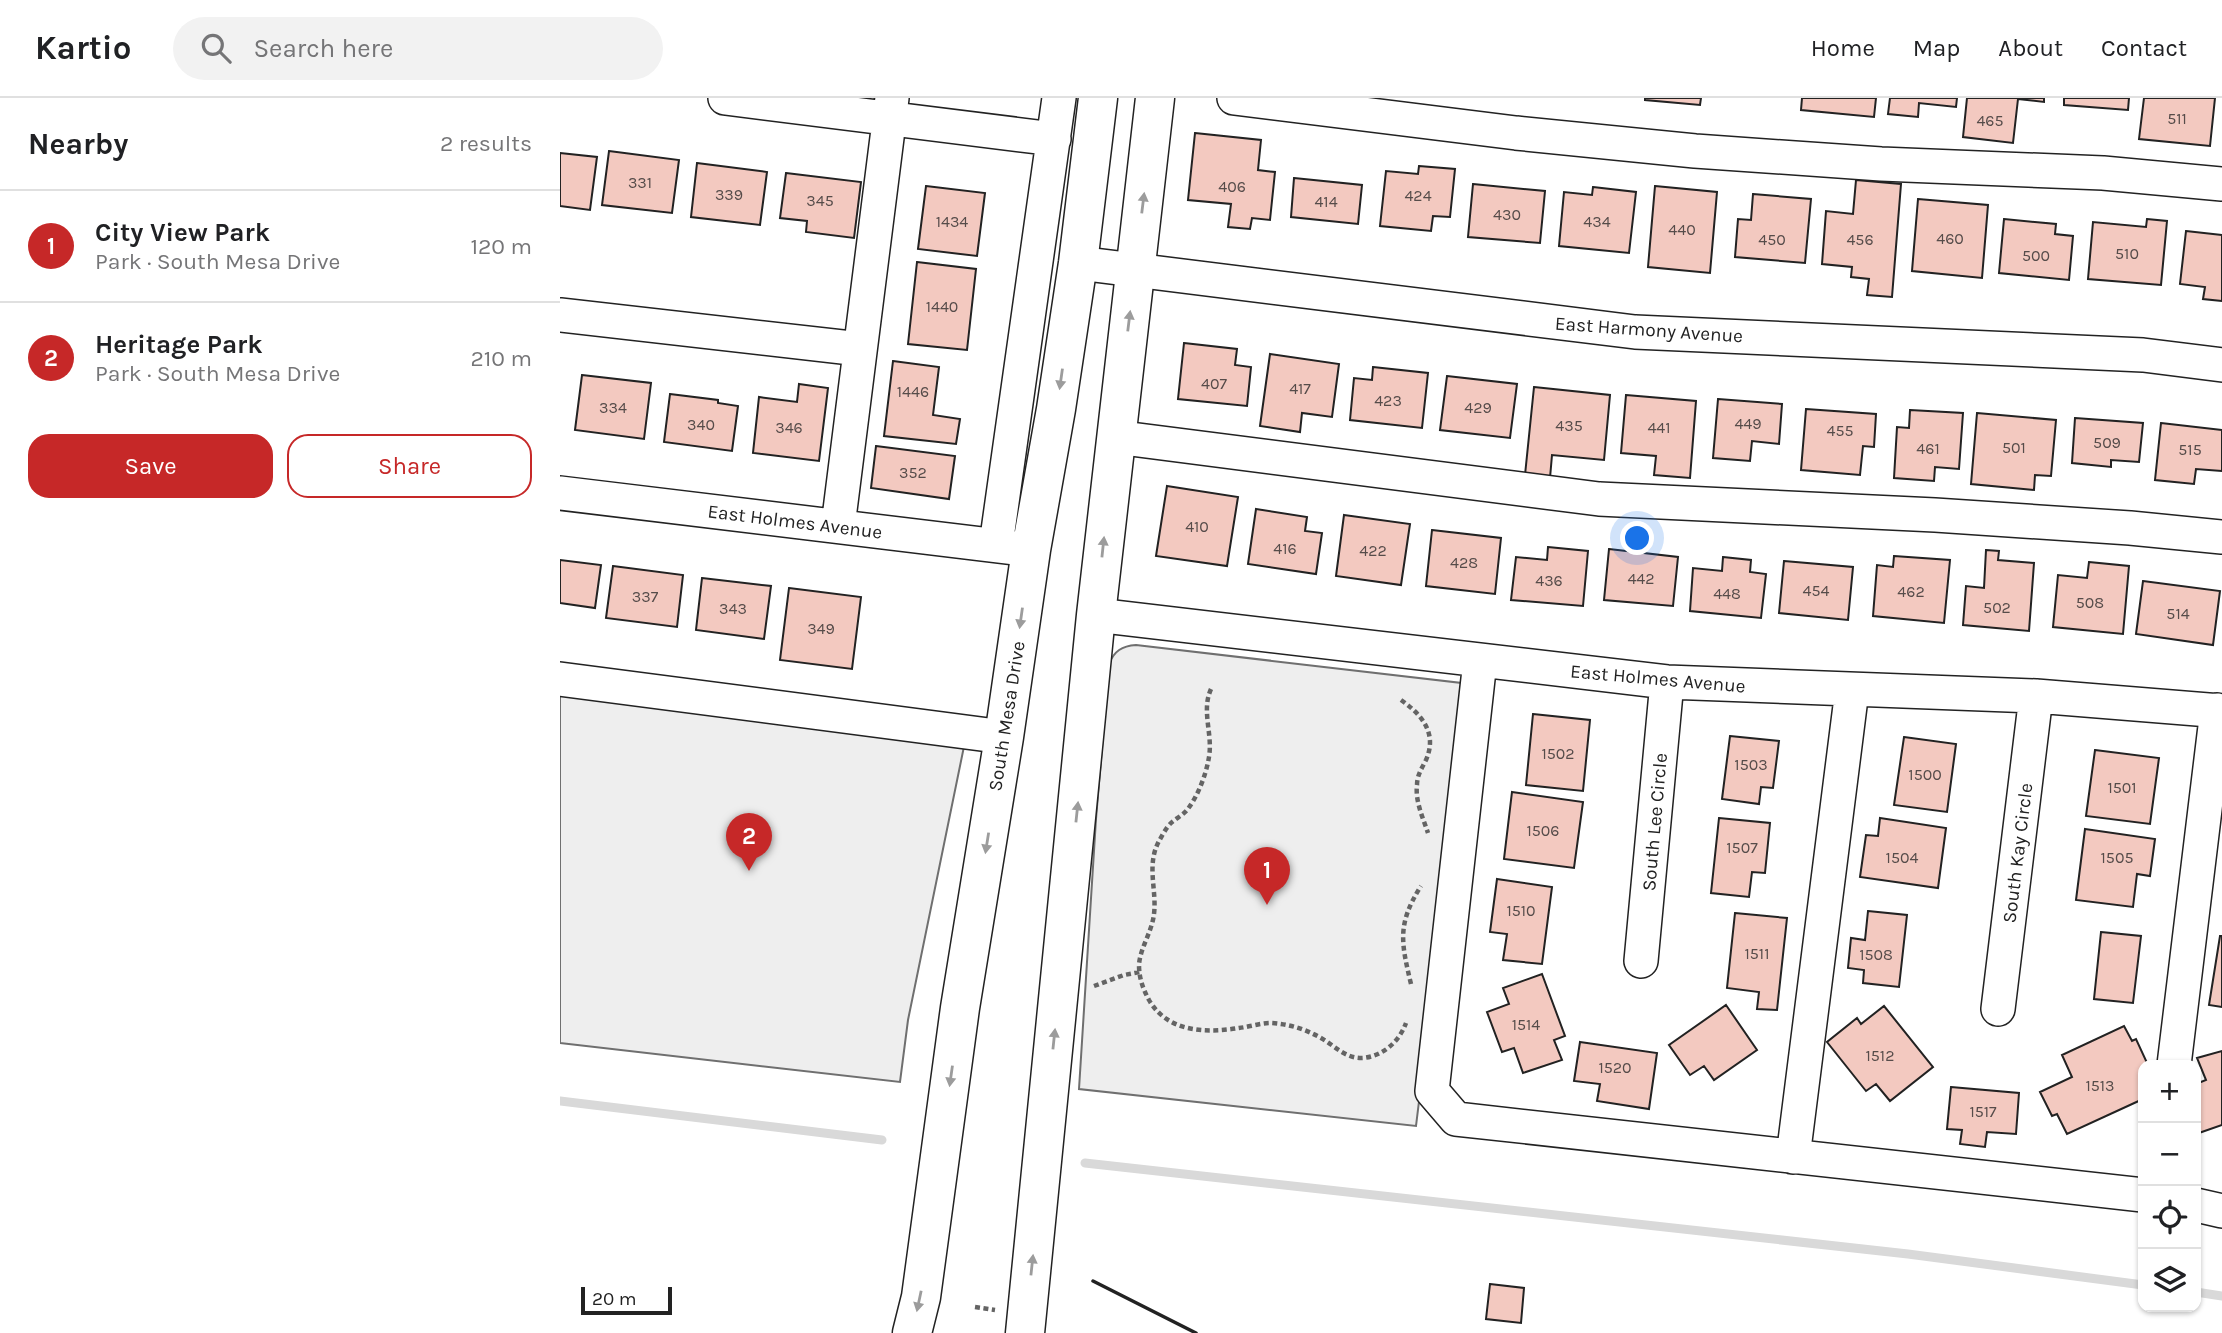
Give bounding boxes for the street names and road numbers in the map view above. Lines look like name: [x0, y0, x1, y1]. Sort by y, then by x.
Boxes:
street label: East Harmony Avenue: [1554, 312, 1744, 348]
street label: East Holmes Avenue: [706, 500, 883, 544]
street label: South Mesa Drive: [984, 640, 1030, 793]
street label: East Holmes Avenue: [1569, 660, 1746, 698]
street label: South Lee Circle: [1638, 752, 1672, 892]
street label: South Kay Circle: [1998, 782, 2037, 924]

